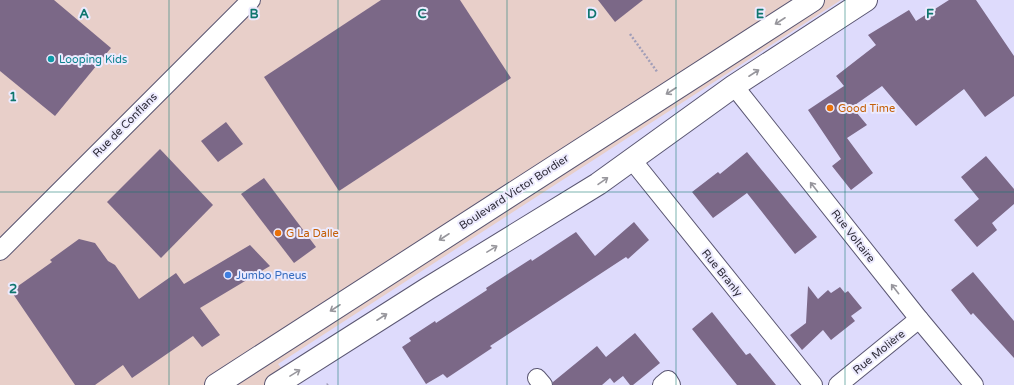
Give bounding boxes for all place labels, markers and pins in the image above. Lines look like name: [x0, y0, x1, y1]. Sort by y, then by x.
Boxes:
place label: Looping Kids: [59, 53, 127, 66]
marker: Looping Kids: [46, 54, 56, 64]
place label: Good Time: [838, 102, 895, 115]
marker: Good Time: [825, 103, 835, 113]
place label: G La Dalle: [286, 227, 339, 240]
marker: G La Dalle: [273, 228, 283, 238]
place label: Jumbo Pneus: [236, 269, 307, 282]
marker: Jumbo Pneus: [223, 270, 233, 280]

